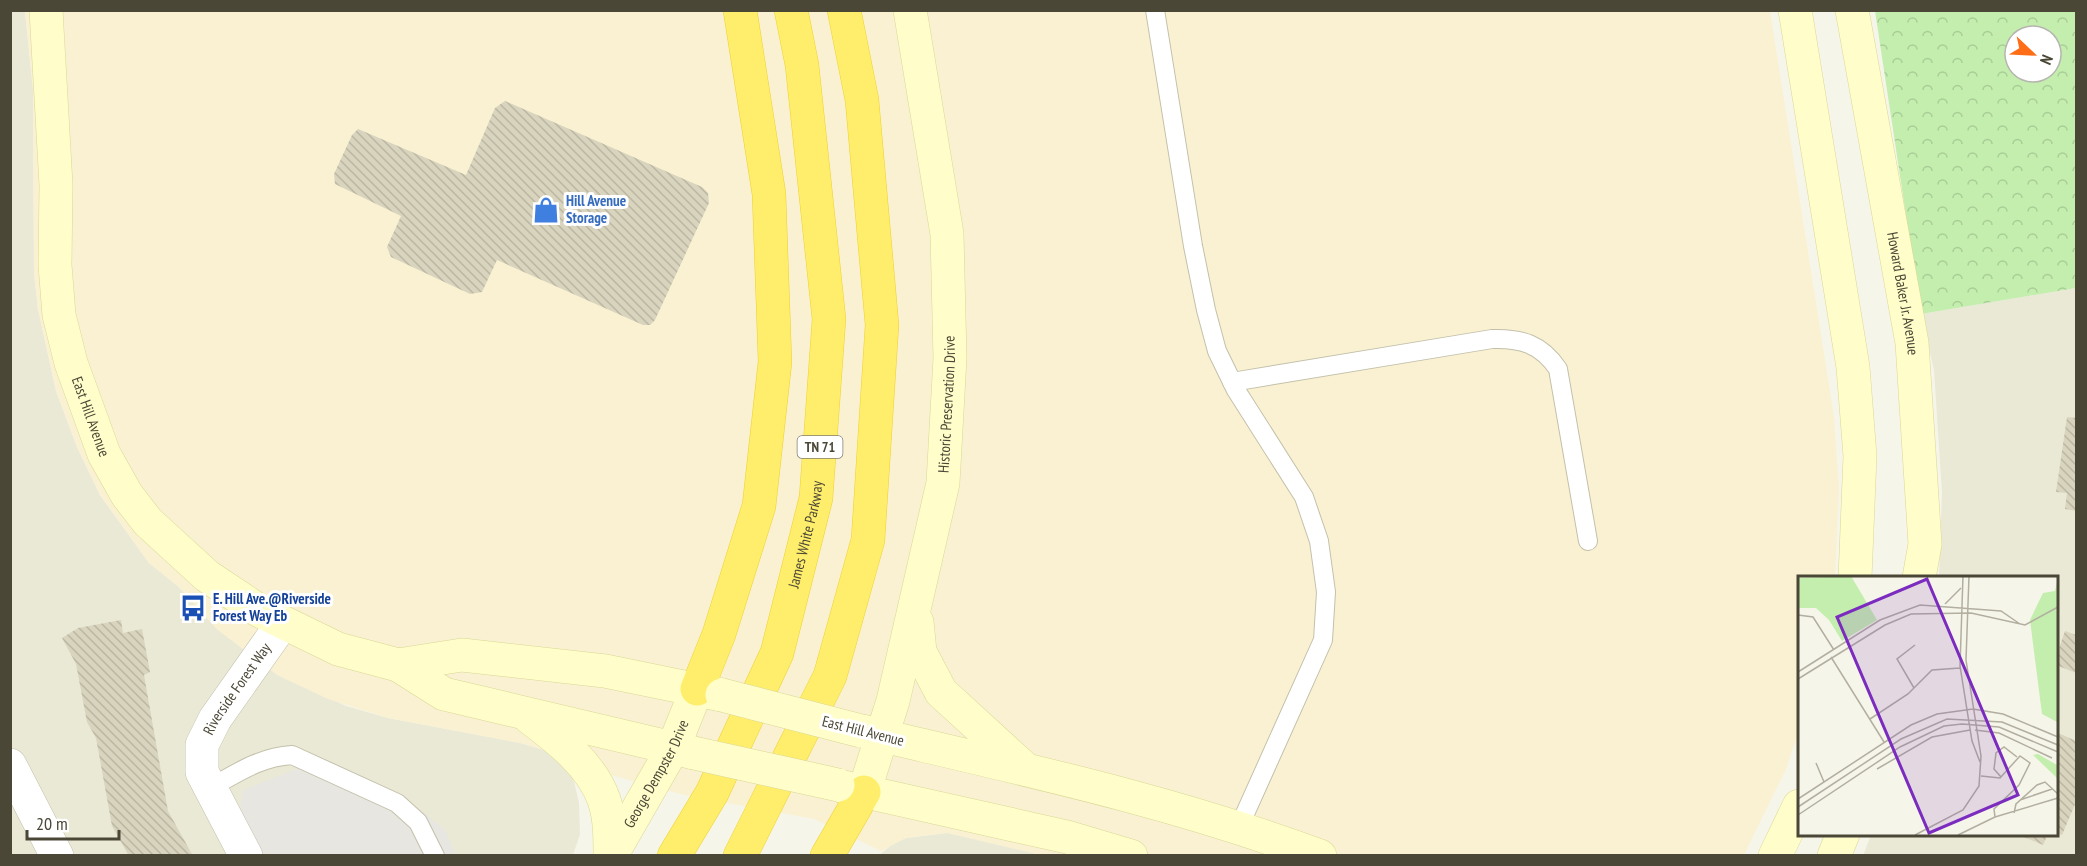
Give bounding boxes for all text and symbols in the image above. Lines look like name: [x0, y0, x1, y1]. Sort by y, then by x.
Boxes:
north arrow: [2003, 24, 2063, 84]
text: N: [2036, 52, 2058, 68]
place label: Hill Avenue Storage: [566, 191, 626, 227]
shop icon: Hill Avenue Storage: [531, 195, 561, 225]
street label: Howard Baker Jr. Avenue: [1883, 230, 1923, 356]
street label: Historic Preservation Drive: [934, 335, 959, 473]
street label: East Hill Avenue: [68, 374, 114, 459]
road number: TN 71: [798, 436, 842, 458]
street label: James White Parkway: [783, 480, 826, 591]
inset map: [1798, 576, 2057, 836]
place label: E. Hill Ave.@Riverside Forest Way Eb: [213, 589, 331, 625]
bus stop icon: E. Hill Ave.@Riverside Forest Way Eb: [178, 593, 208, 623]
street label: Riverside Forest Way: [199, 639, 275, 738]
street label: East Hill Avenue: [820, 711, 906, 750]
street label: George Dempster Drive: [619, 717, 692, 831]
scale bar: [27, 803, 118, 841]
text: 20 m: [36, 812, 68, 835]

